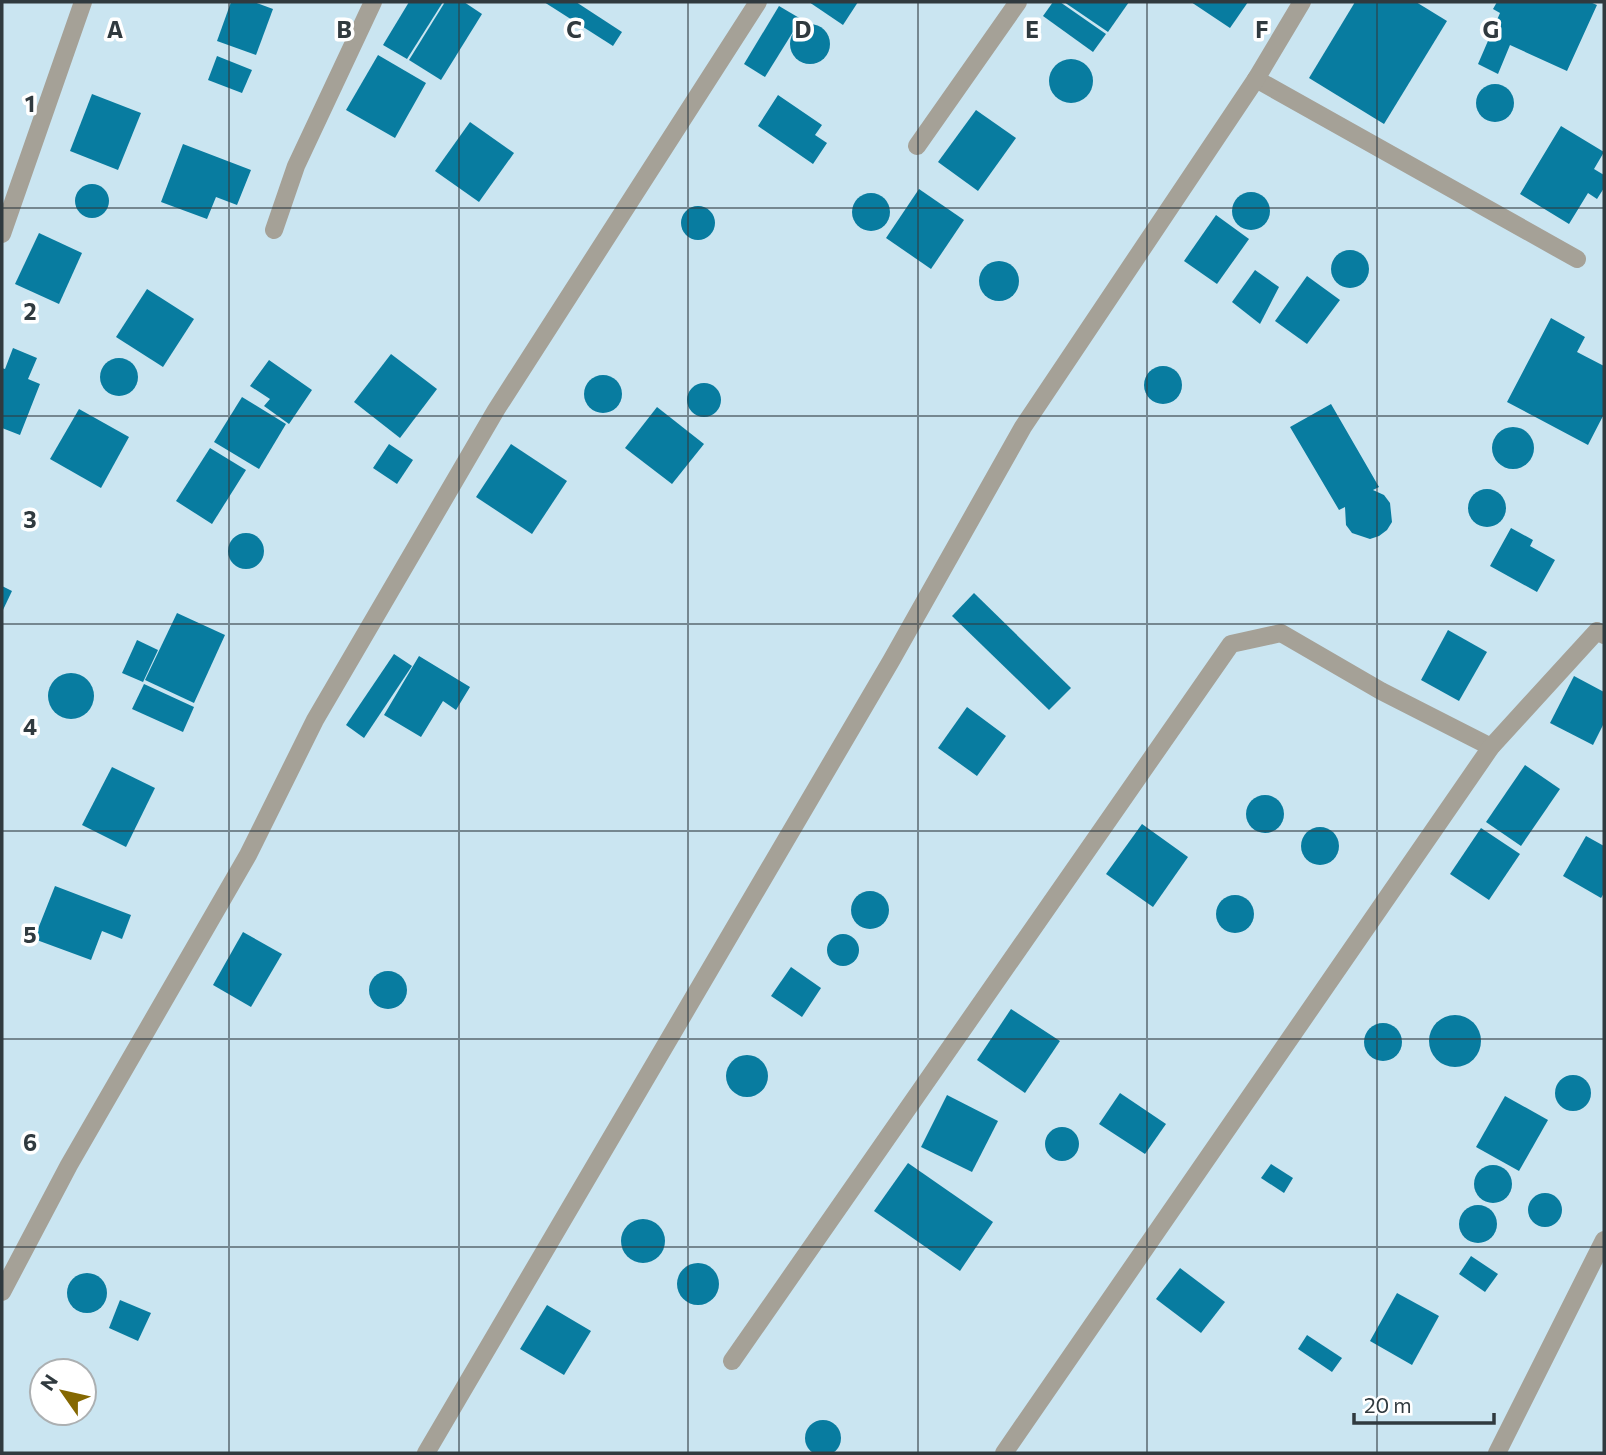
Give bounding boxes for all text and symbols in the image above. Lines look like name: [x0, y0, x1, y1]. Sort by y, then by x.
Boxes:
text: A: [107, 15, 124, 43]
text: B: [336, 15, 352, 43]
text: C: [566, 15, 582, 43]
text: D: [795, 15, 812, 43]
text: E: [1025, 15, 1039, 43]
text: F: [1255, 15, 1269, 43]
text: G: [1483, 15, 1499, 43]
text: 1: [25, 89, 35, 117]
text: 2: [23, 297, 37, 325]
text: 3: [23, 505, 37, 533]
text: 4: [23, 712, 37, 740]
text: 5: [23, 920, 37, 948]
text: 6: [23, 1128, 37, 1156]
north arrow: [28, 1357, 98, 1427]
text: N: [35, 1370, 62, 1395]
scale bar: [1354, 1382, 1494, 1426]
text: 20 m: [1364, 1392, 1412, 1417]

